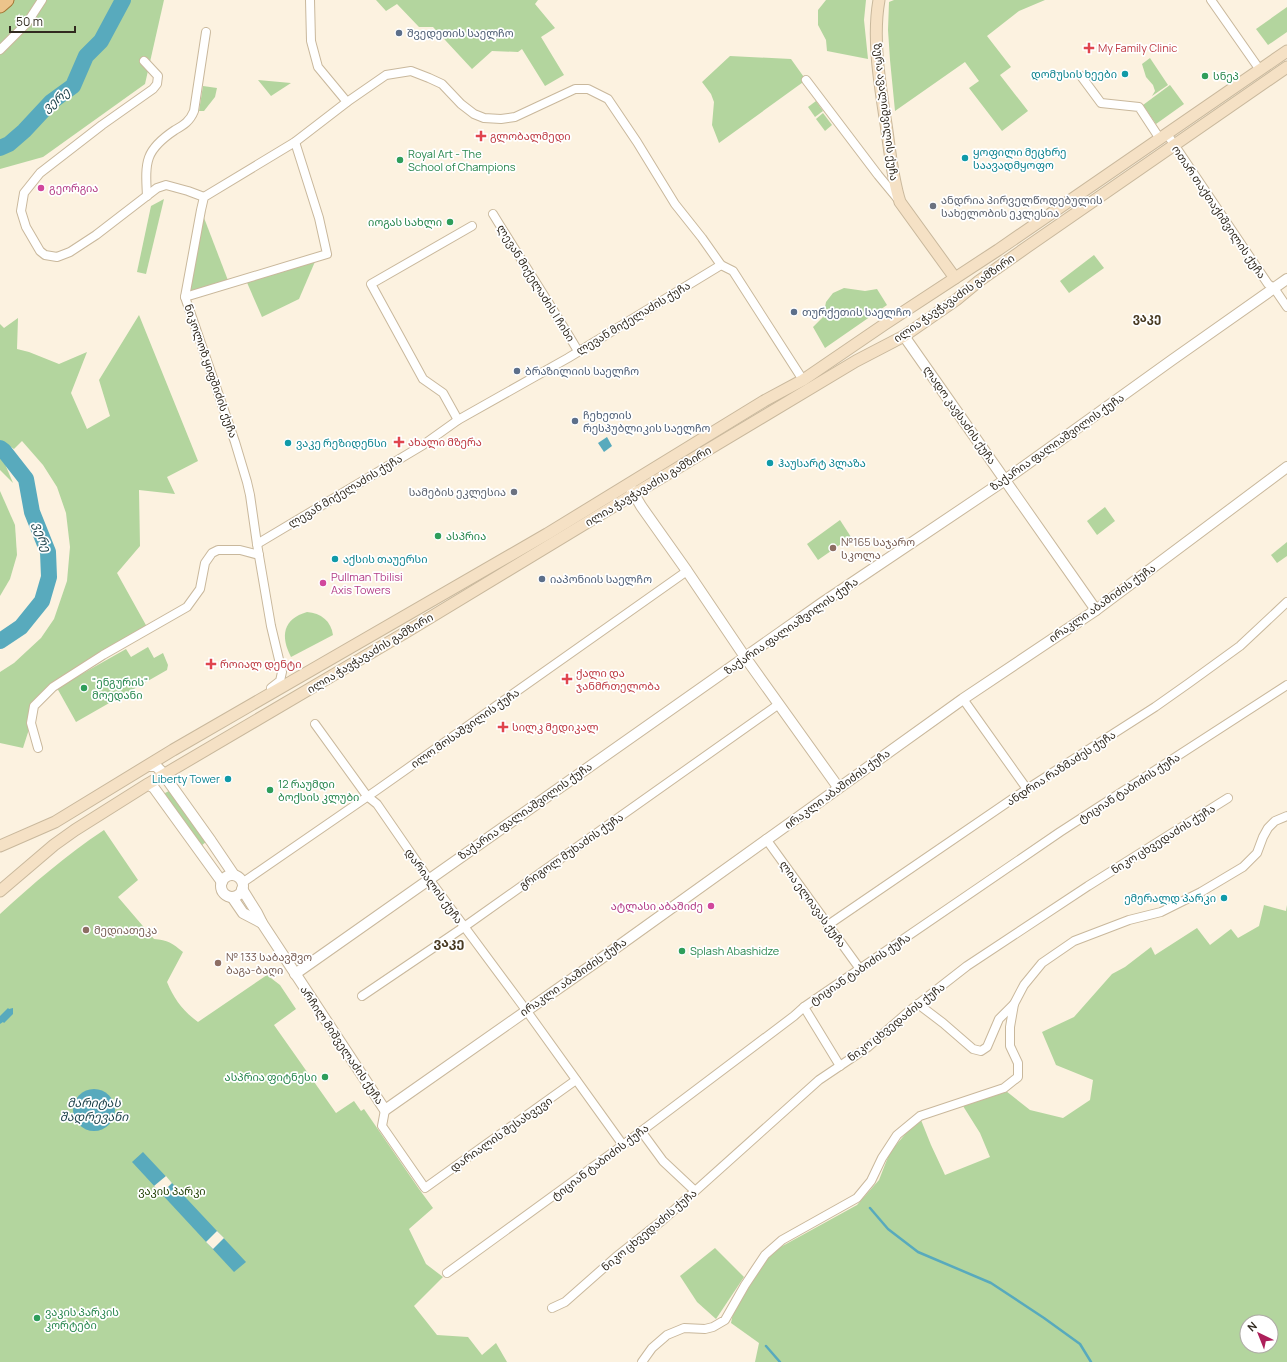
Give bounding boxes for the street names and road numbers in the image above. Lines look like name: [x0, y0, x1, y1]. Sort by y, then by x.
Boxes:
street label: ზურა ავალიშვილის ქუჩა: [871, 42, 902, 182]
street label: ოთარ თაქთაქიშვილის ქუჩა: [1169, 142, 1270, 281]
street label: ლევან მიქელაძის I ჩიხი: [494, 221, 579, 344]
street label: ილია ჭავჭავაძის გამზირი: [890, 250, 1017, 345]
street label: ლევან მიქელაძის ქუჩა: [573, 277, 693, 358]
street label: ნიკოლოზ ყიფშიძის ქუჩა: [181, 302, 241, 440]
street label: ლადო კავსაძის ქუჩა: [921, 362, 1000, 467]
street label: ზაქარია ფალიაშვილის ქუჩა: [987, 390, 1127, 494]
street label: ილია ჭავჭავაძის გამზირი: [582, 442, 714, 529]
street label: ლევან მიქელაძის ქუჩა: [285, 450, 405, 531]
street label: ირაკლი აბაშიძის ქუჩა: [1045, 560, 1158, 645]
street label: ზაქარია ფალიაშვილის ქუჩა: [721, 574, 861, 678]
street label: ილია ჭავჭავაძის გამზირი: [304, 609, 436, 696]
street label: ილო მოსაშვილის ქუჩა: [407, 684, 522, 771]
street label: ანდრია რაზმაძეს ქუჩა: [1003, 727, 1118, 809]
street label: ირაკლი აბაშიძის ქუჩა: [781, 745, 893, 832]
street label: ტიციან ტაბიძის ქუჩა: [1075, 749, 1182, 826]
street label: ზაქარია ფალიაშვილის ქუჩა: [455, 759, 595, 863]
street label: ნიკო ცხვედაძის ქუჩა: [1108, 800, 1218, 877]
street label: გრიგოლ მუხაძის ქუჩა: [516, 809, 626, 892]
street label: დარიალის ქუჩა: [402, 845, 467, 926]
street label: ლია ელიავას ქუჩა: [777, 857, 850, 950]
street label: ტიციან ტაბიძის ქუჩა: [807, 929, 913, 1008]
street label: ირაკლი აბაშიძის ქუჩა: [516, 934, 629, 1019]
street label: ნიკო ცხვედაძის ქუჩა: [844, 979, 948, 1064]
street label: არჩილ მიშველაძის ქუჩა: [297, 983, 388, 1107]
street label: დარიალის შესახვევი: [447, 1093, 555, 1175]
street label: ტიციან ტაბიძის ქუჩა: [548, 1120, 651, 1203]
street label: ნიკო ცხვედაძის ქუჩა: [598, 1185, 699, 1274]

